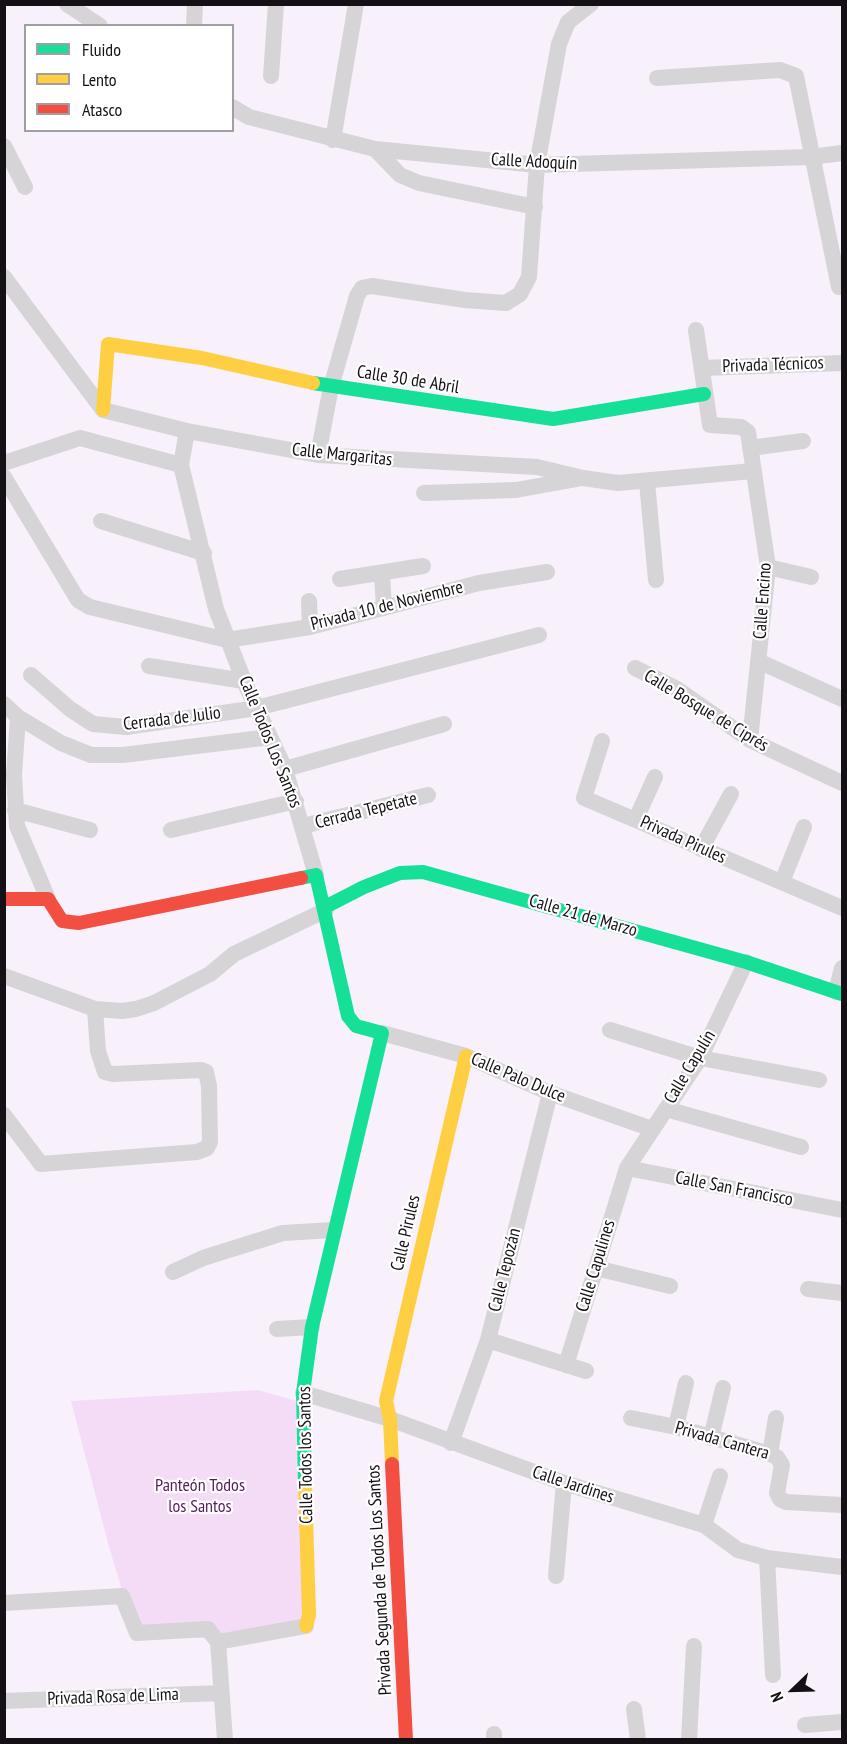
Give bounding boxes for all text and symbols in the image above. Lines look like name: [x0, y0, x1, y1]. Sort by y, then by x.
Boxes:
legend: [24, 24, 234, 132]
text: Fluido: [82, 38, 121, 61]
text: Lento: [82, 68, 117, 91]
text: Atasco: [82, 98, 122, 121]
street label: Calle Adoquín: [490, 149, 578, 175]
street label: Privada Técnicos: [722, 352, 824, 378]
street label: Calle 30 de Abril: [355, 361, 461, 399]
street label: Calle Margaritas: [291, 439, 393, 471]
street label: Calle Encino: [750, 562, 776, 640]
street label: Privada 10 de Noviembre: [309, 577, 465, 635]
street label: Calle Bosque de Ciprés: [640, 665, 772, 757]
street label: Calle Todos Los Santos: [234, 673, 306, 811]
street label: Cerrada de Julio: [122, 702, 222, 736]
street label: Cerrada Tepetate: [313, 788, 419, 834]
street label: Privada Pirules: [637, 811, 729, 869]
street label: Calle 21 de Marzo: [526, 890, 640, 942]
street label: Calle Capulín: [660, 1026, 720, 1108]
street label: Calle Palo Dulce: [468, 1048, 568, 1108]
street label: Calle San Francisco: [673, 1167, 795, 1211]
street label: Calle Pirules: [387, 1193, 425, 1273]
street label: Calle Capulines: [572, 1217, 620, 1315]
street label: Calle Tepozán: [484, 1226, 526, 1314]
street label: Calle Todos los Santos: [294, 1386, 318, 1524]
street label: Privada Cantera: [672, 1417, 772, 1465]
street label: Calle Jardines: [530, 1462, 616, 1508]
street label: Privada Segunda de Todos Los Santos: [363, 1464, 397, 1696]
park label: Panteón Todos los Santos: [155, 1475, 245, 1518]
north arrow: [763, 1660, 823, 1720]
street label: Privada Rosa de Lima: [47, 1684, 179, 1710]
text: N: [766, 1689, 787, 1705]

